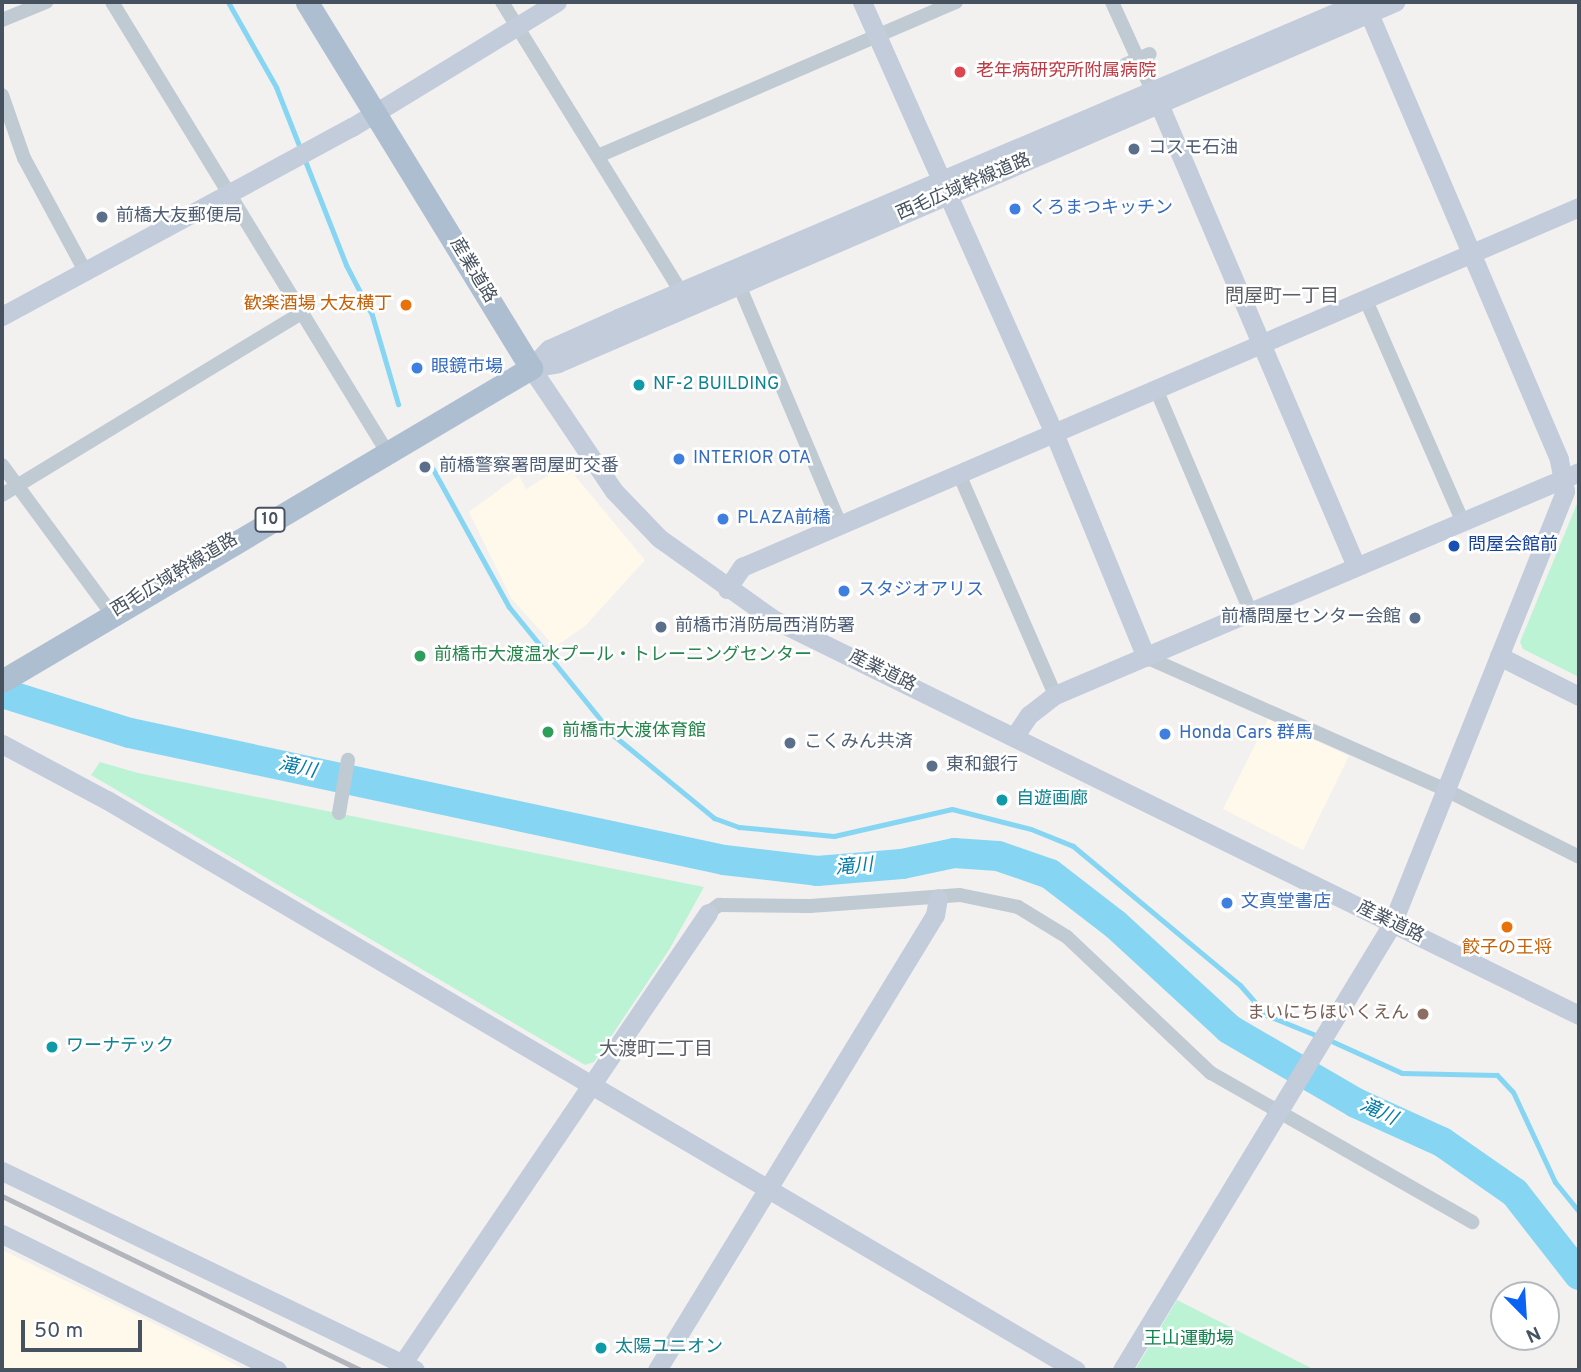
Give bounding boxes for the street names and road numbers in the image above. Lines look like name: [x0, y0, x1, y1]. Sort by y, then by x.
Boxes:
street label: 西毛広域幹線道路: [894, 150, 1034, 226]
street label: 産業道路: [444, 235, 500, 307]
road number: 10: [254, 508, 286, 533]
street label: 西毛広域幹線道路: [108, 530, 242, 622]
street label: 産業道路: [845, 647, 919, 697]
street label: 産業道路: [1353, 898, 1427, 948]

